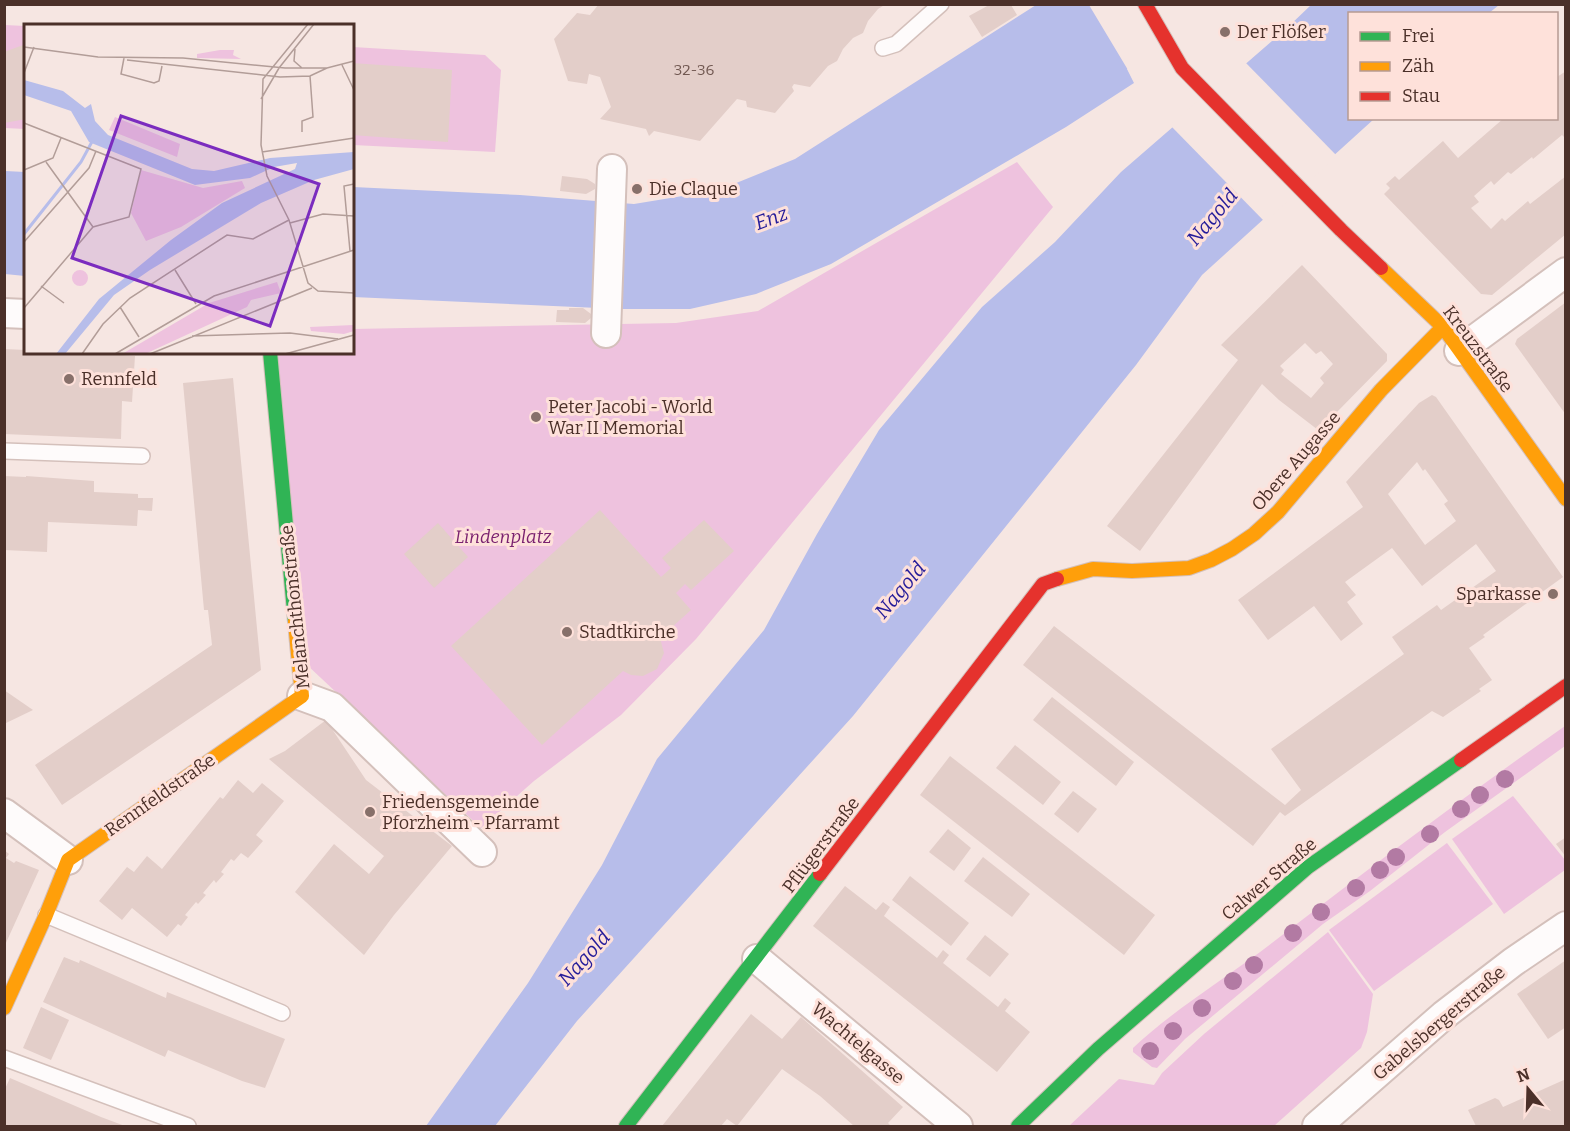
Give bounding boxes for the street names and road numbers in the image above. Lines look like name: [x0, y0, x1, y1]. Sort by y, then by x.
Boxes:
street label: Kreuzstraße: [1438, 301, 1518, 397]
street label: Obere Augasse: [1247, 407, 1345, 515]
street label: Melanchthonstraße: [275, 524, 315, 690]
street label: Rennfeldstraße: [101, 749, 219, 841]
street label: Pflügerstraße: [778, 793, 864, 897]
street label: Calwer Straße: [1217, 833, 1321, 925]
street label: Gabelsbergerstraße: [1368, 961, 1510, 1085]
street label: Wachtelgasse: [807, 998, 909, 1088]

